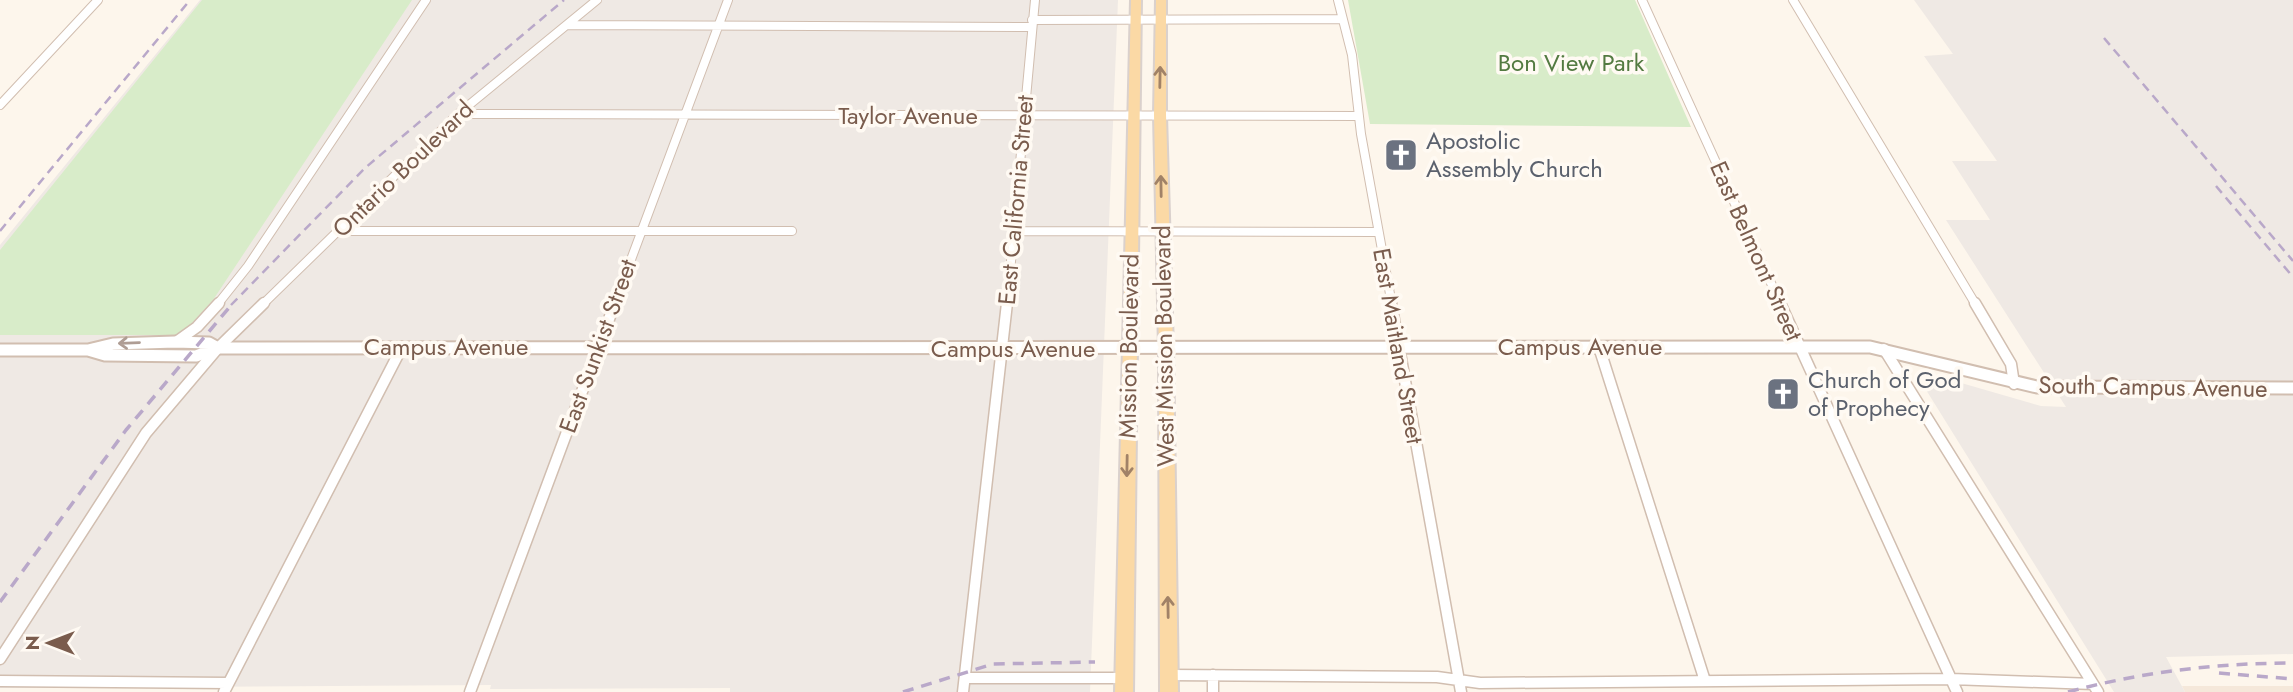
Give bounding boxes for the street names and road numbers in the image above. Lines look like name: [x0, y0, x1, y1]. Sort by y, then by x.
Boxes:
street label: Ontario Boulevard: [324, 92, 481, 245]
street label: East California Street: [989, 94, 1042, 306]
street label: Taylor Avenue: [838, 98, 978, 133]
street label: East Belmont Street: [1701, 155, 1812, 346]
street label: West Mission Boulevard: [1144, 225, 1183, 467]
street label: East Maitland Street: [1364, 245, 1433, 447]
street label: Mission Boulevard: [1109, 253, 1148, 439]
street label: East Sunkist Street: [550, 254, 645, 438]
street label: Campus Avenue: [364, 329, 528, 364]
street label: Campus Avenue: [1498, 329, 1662, 364]
street label: Campus Avenue: [931, 331, 1095, 366]
street label: South Campus Avenue: [2038, 367, 2268, 406]

